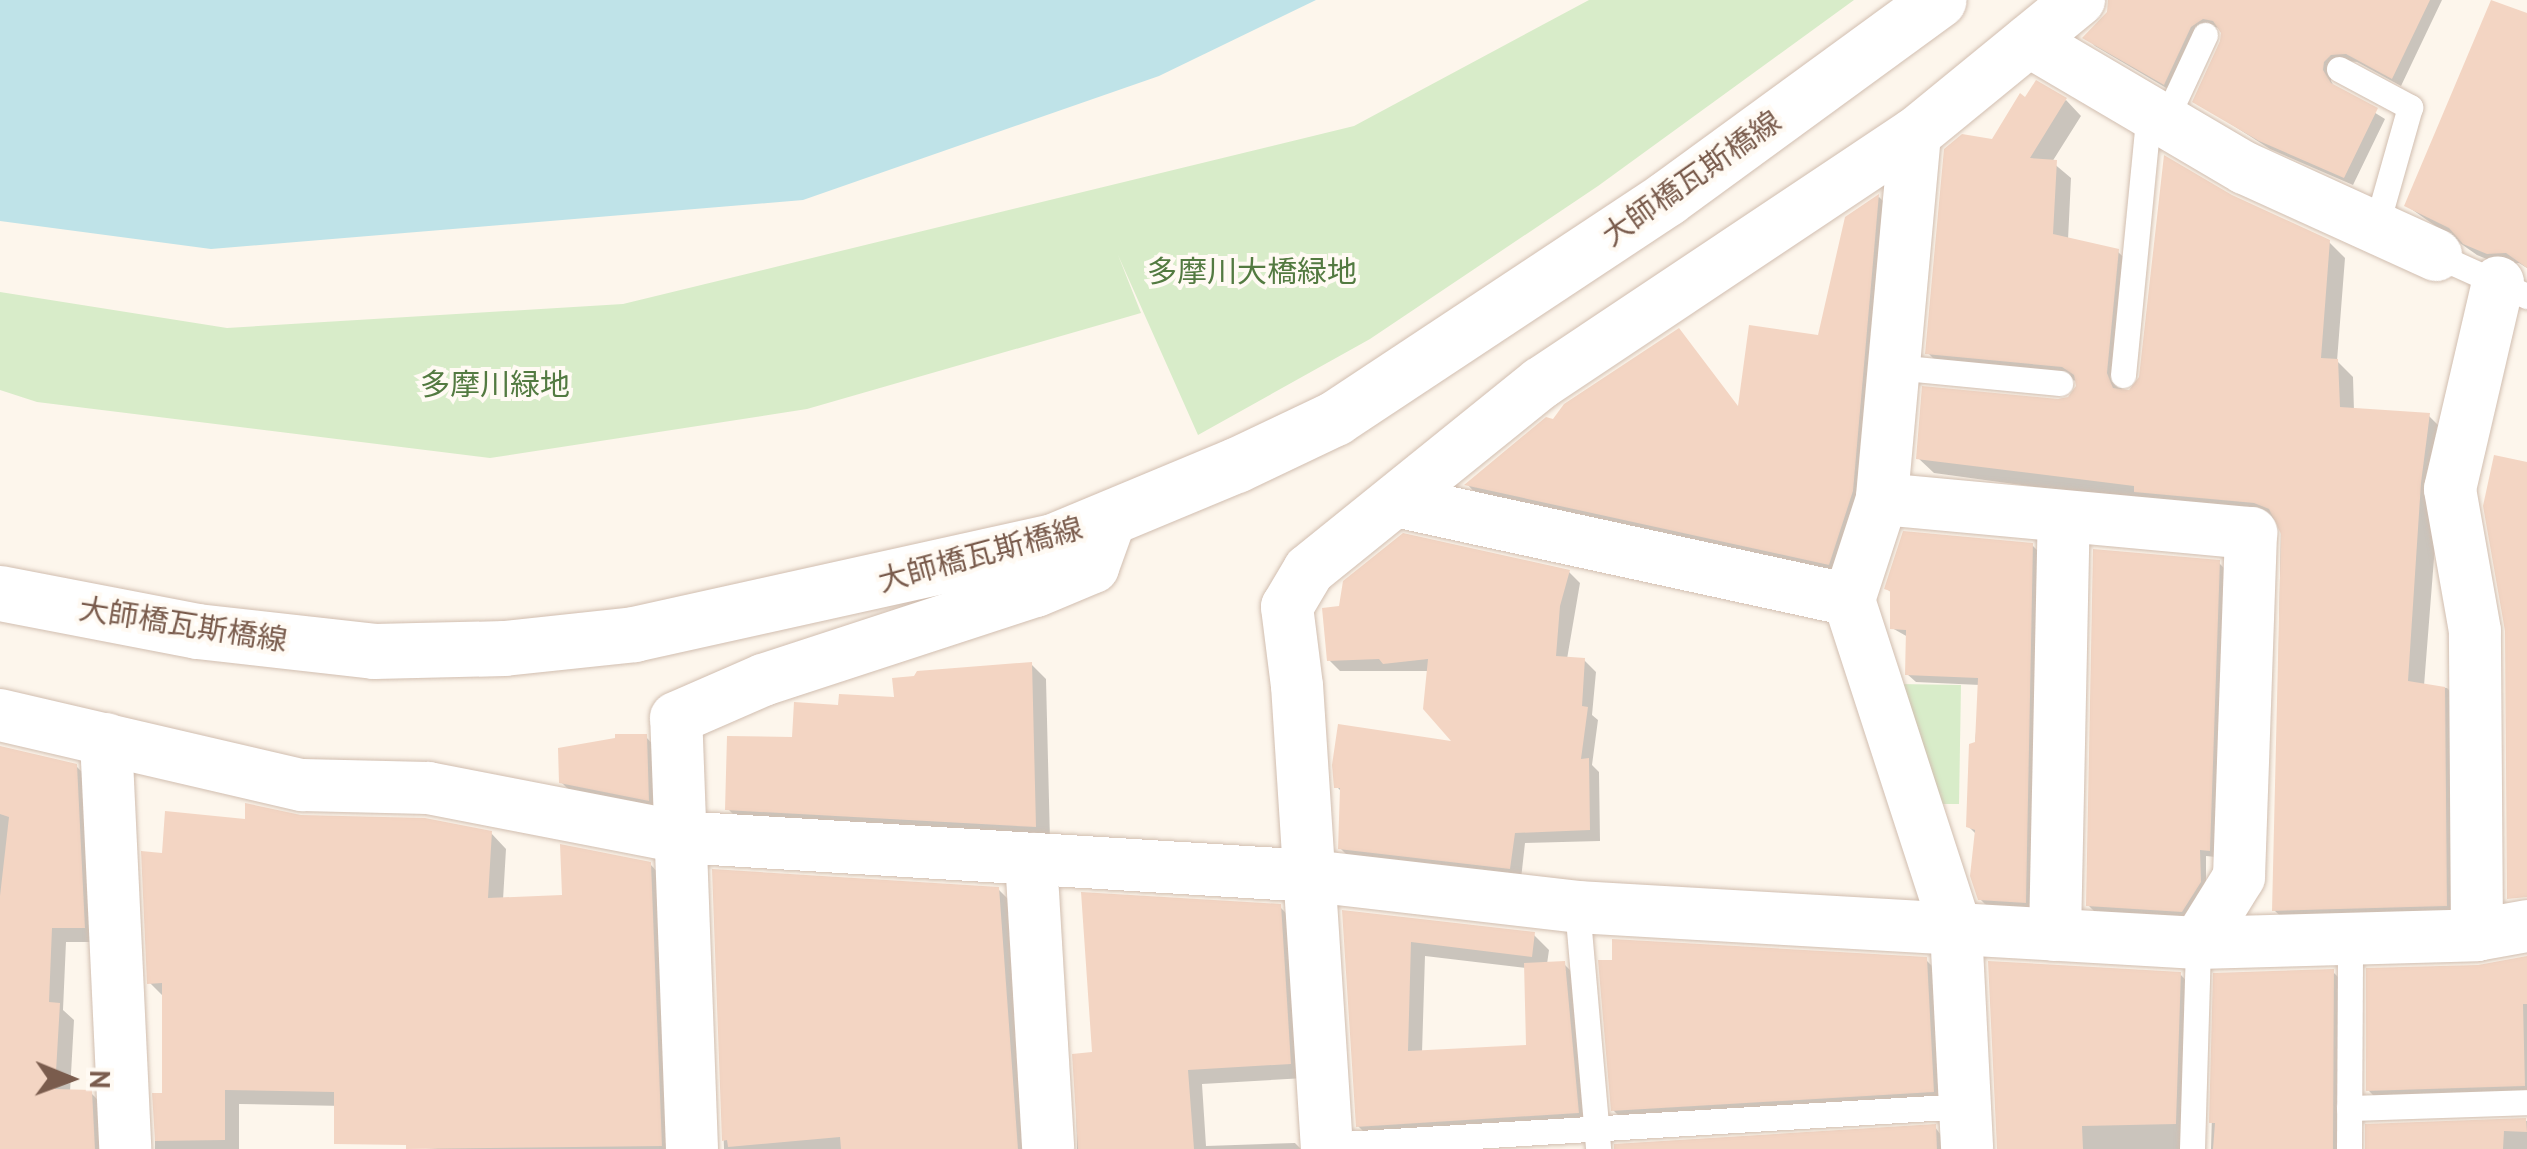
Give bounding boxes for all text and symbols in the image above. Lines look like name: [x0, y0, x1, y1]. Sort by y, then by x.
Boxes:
street label: 大師橋瓦斯橋線: [1595, 103, 1787, 253]
park label: 多摩川大橋緑地: [1147, 253, 1357, 289]
park label: 多摩川緑地: [420, 366, 570, 402]
street label: 大師橋瓦斯橋線: [874, 509, 1086, 599]
street label: 大師橋瓦斯橋線: [76, 590, 290, 658]
north arrow: [20, 1029, 120, 1129]
text: N: [82, 1070, 119, 1089]

